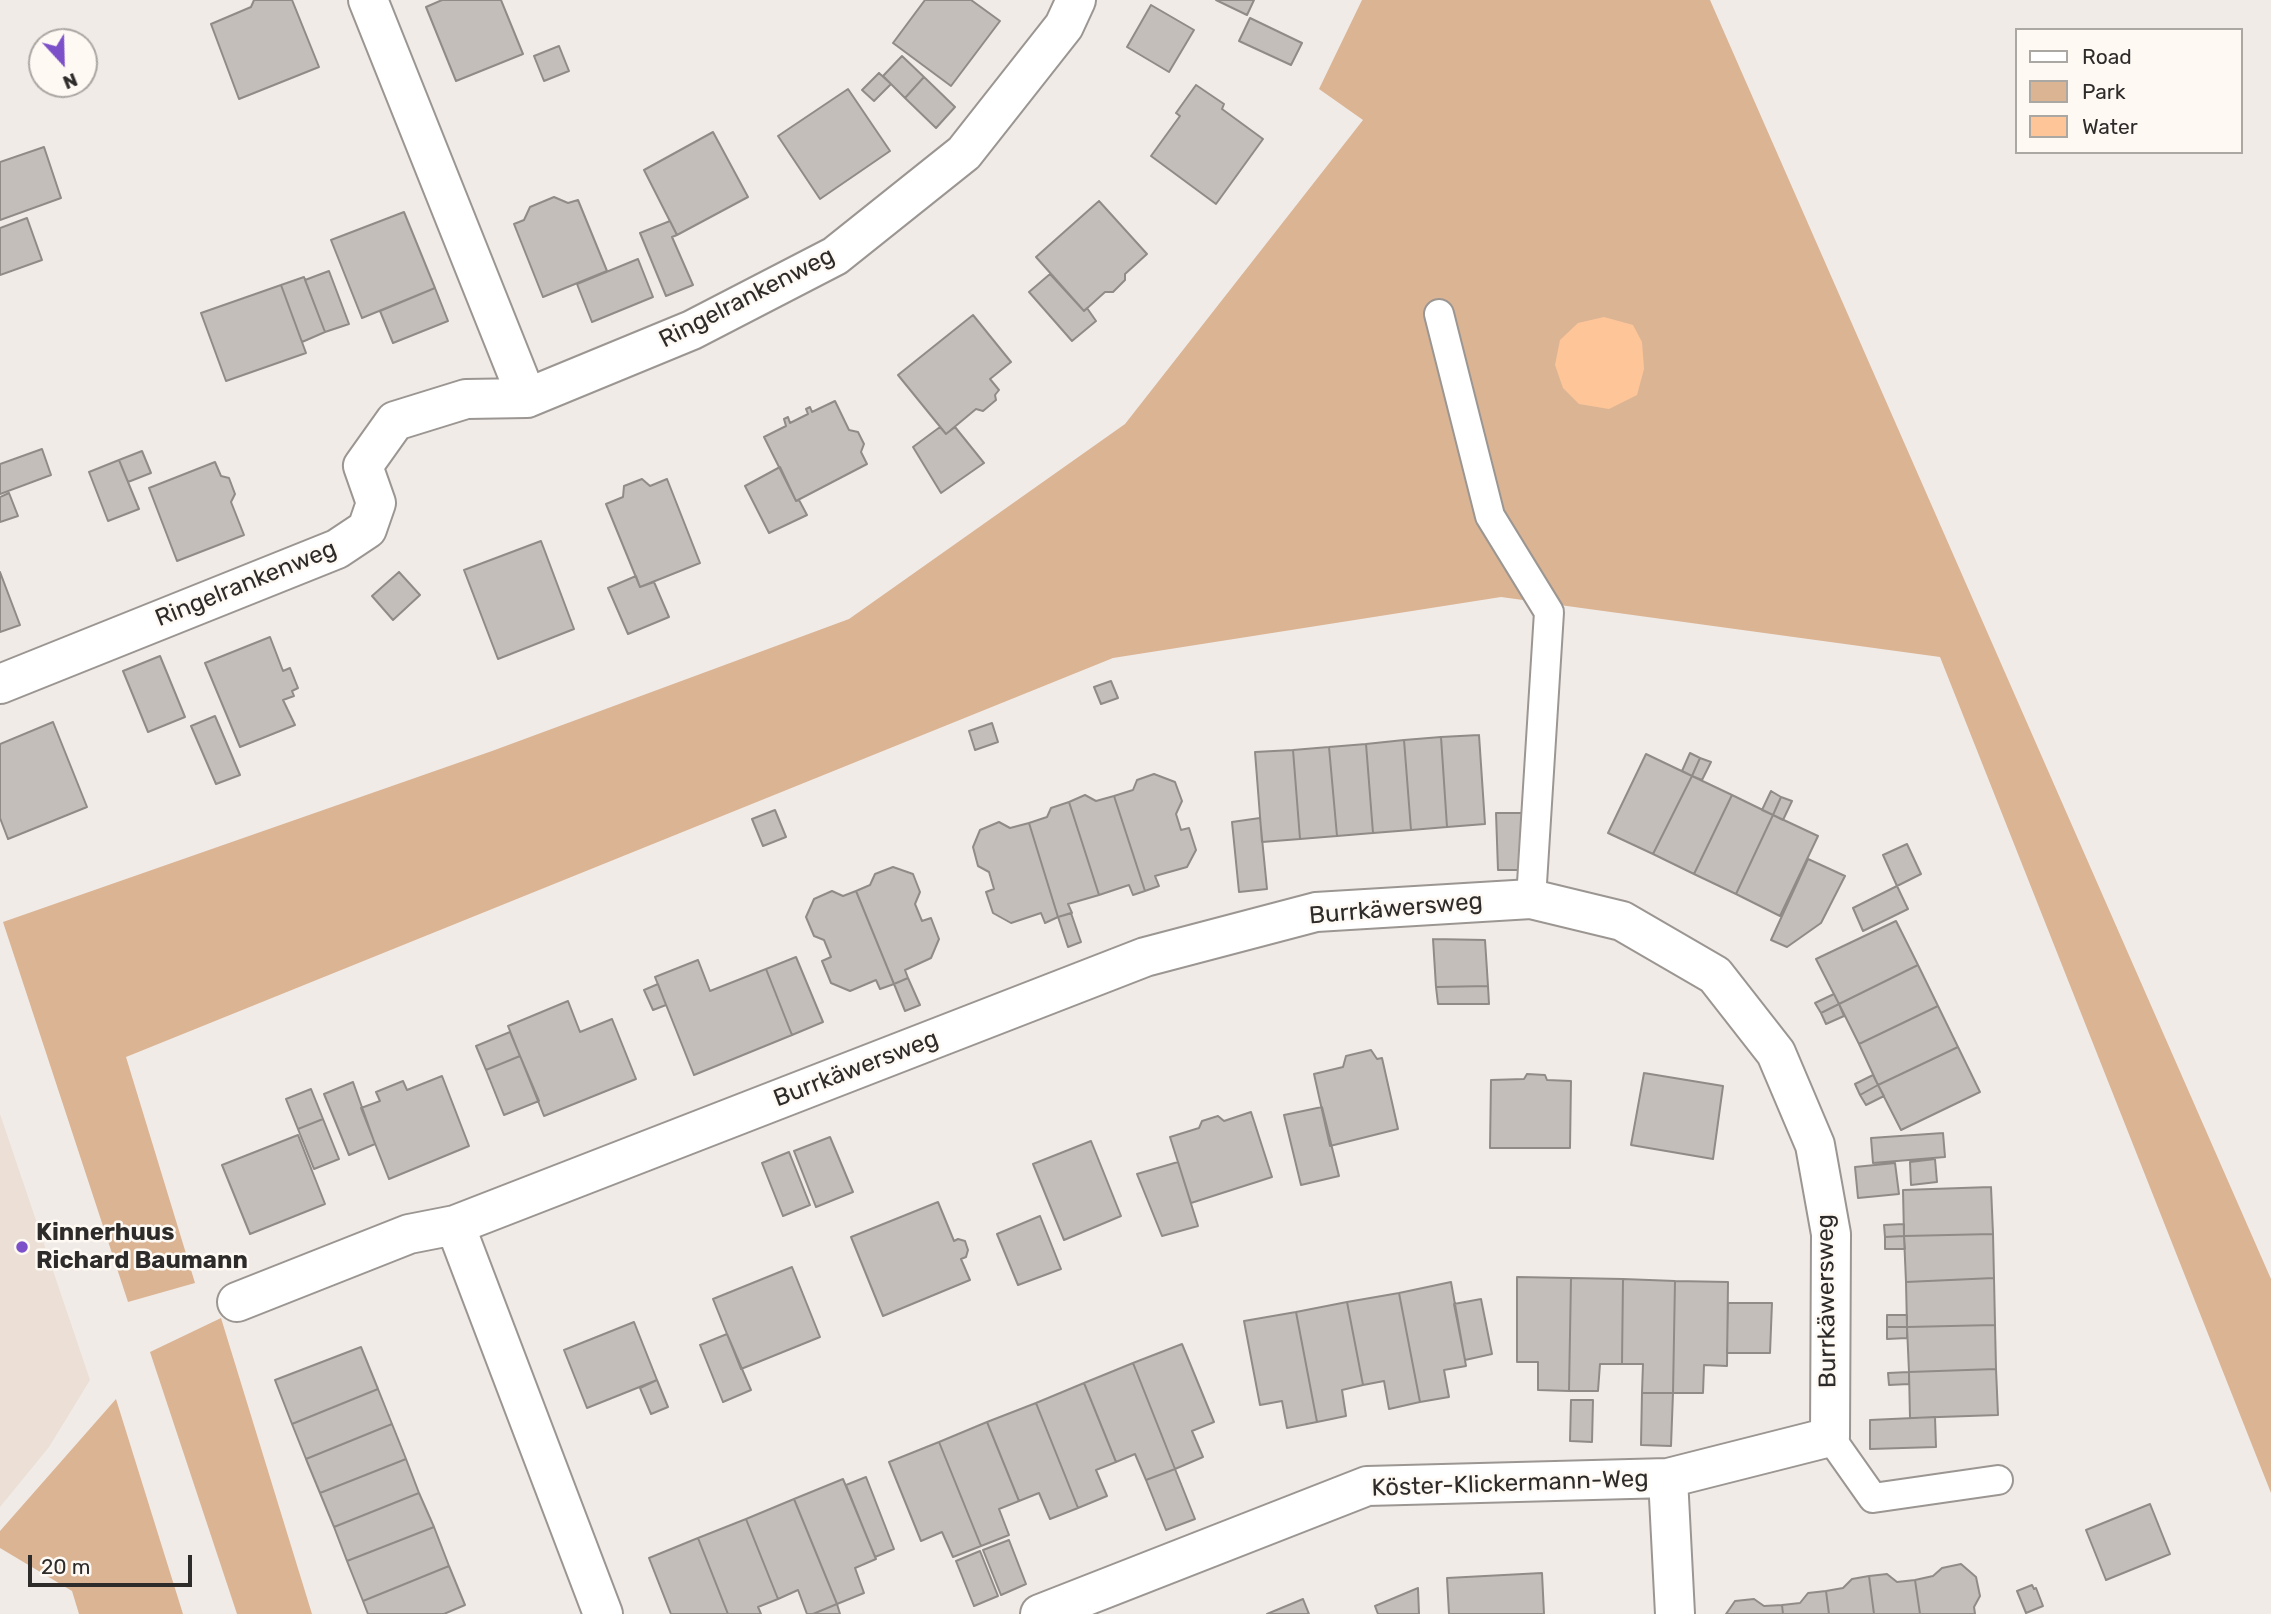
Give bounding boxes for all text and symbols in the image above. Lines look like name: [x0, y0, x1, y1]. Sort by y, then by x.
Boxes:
north arrow: [28, 28, 98, 98]
legend: [2016, 28, 2243, 154]
text: Road: [2082, 44, 2132, 69]
text: N: [60, 68, 81, 94]
text: Park: [2082, 79, 2126, 104]
text: Water: [2082, 114, 2138, 139]
street label: Ringelrankenweg: [655, 241, 839, 355]
street label: Ringelrankenweg: [151, 535, 341, 633]
street label: Burrkäwersweg: [1308, 887, 1484, 931]
street label: Burrkäwersweg: [770, 1024, 942, 1114]
street label: Burrkäwersweg: [1811, 1214, 1843, 1388]
place label: Kinnerhuus Richard Baumann: [36, 1219, 248, 1275]
marker: Kinnerhuus Richard Baumann: [14, 1239, 30, 1255]
street label: Köster-Klickermann-Weg: [1371, 1465, 1649, 1503]
scale bar: [32, 1540, 196, 1584]
text: 20 m: [41, 1554, 90, 1579]

